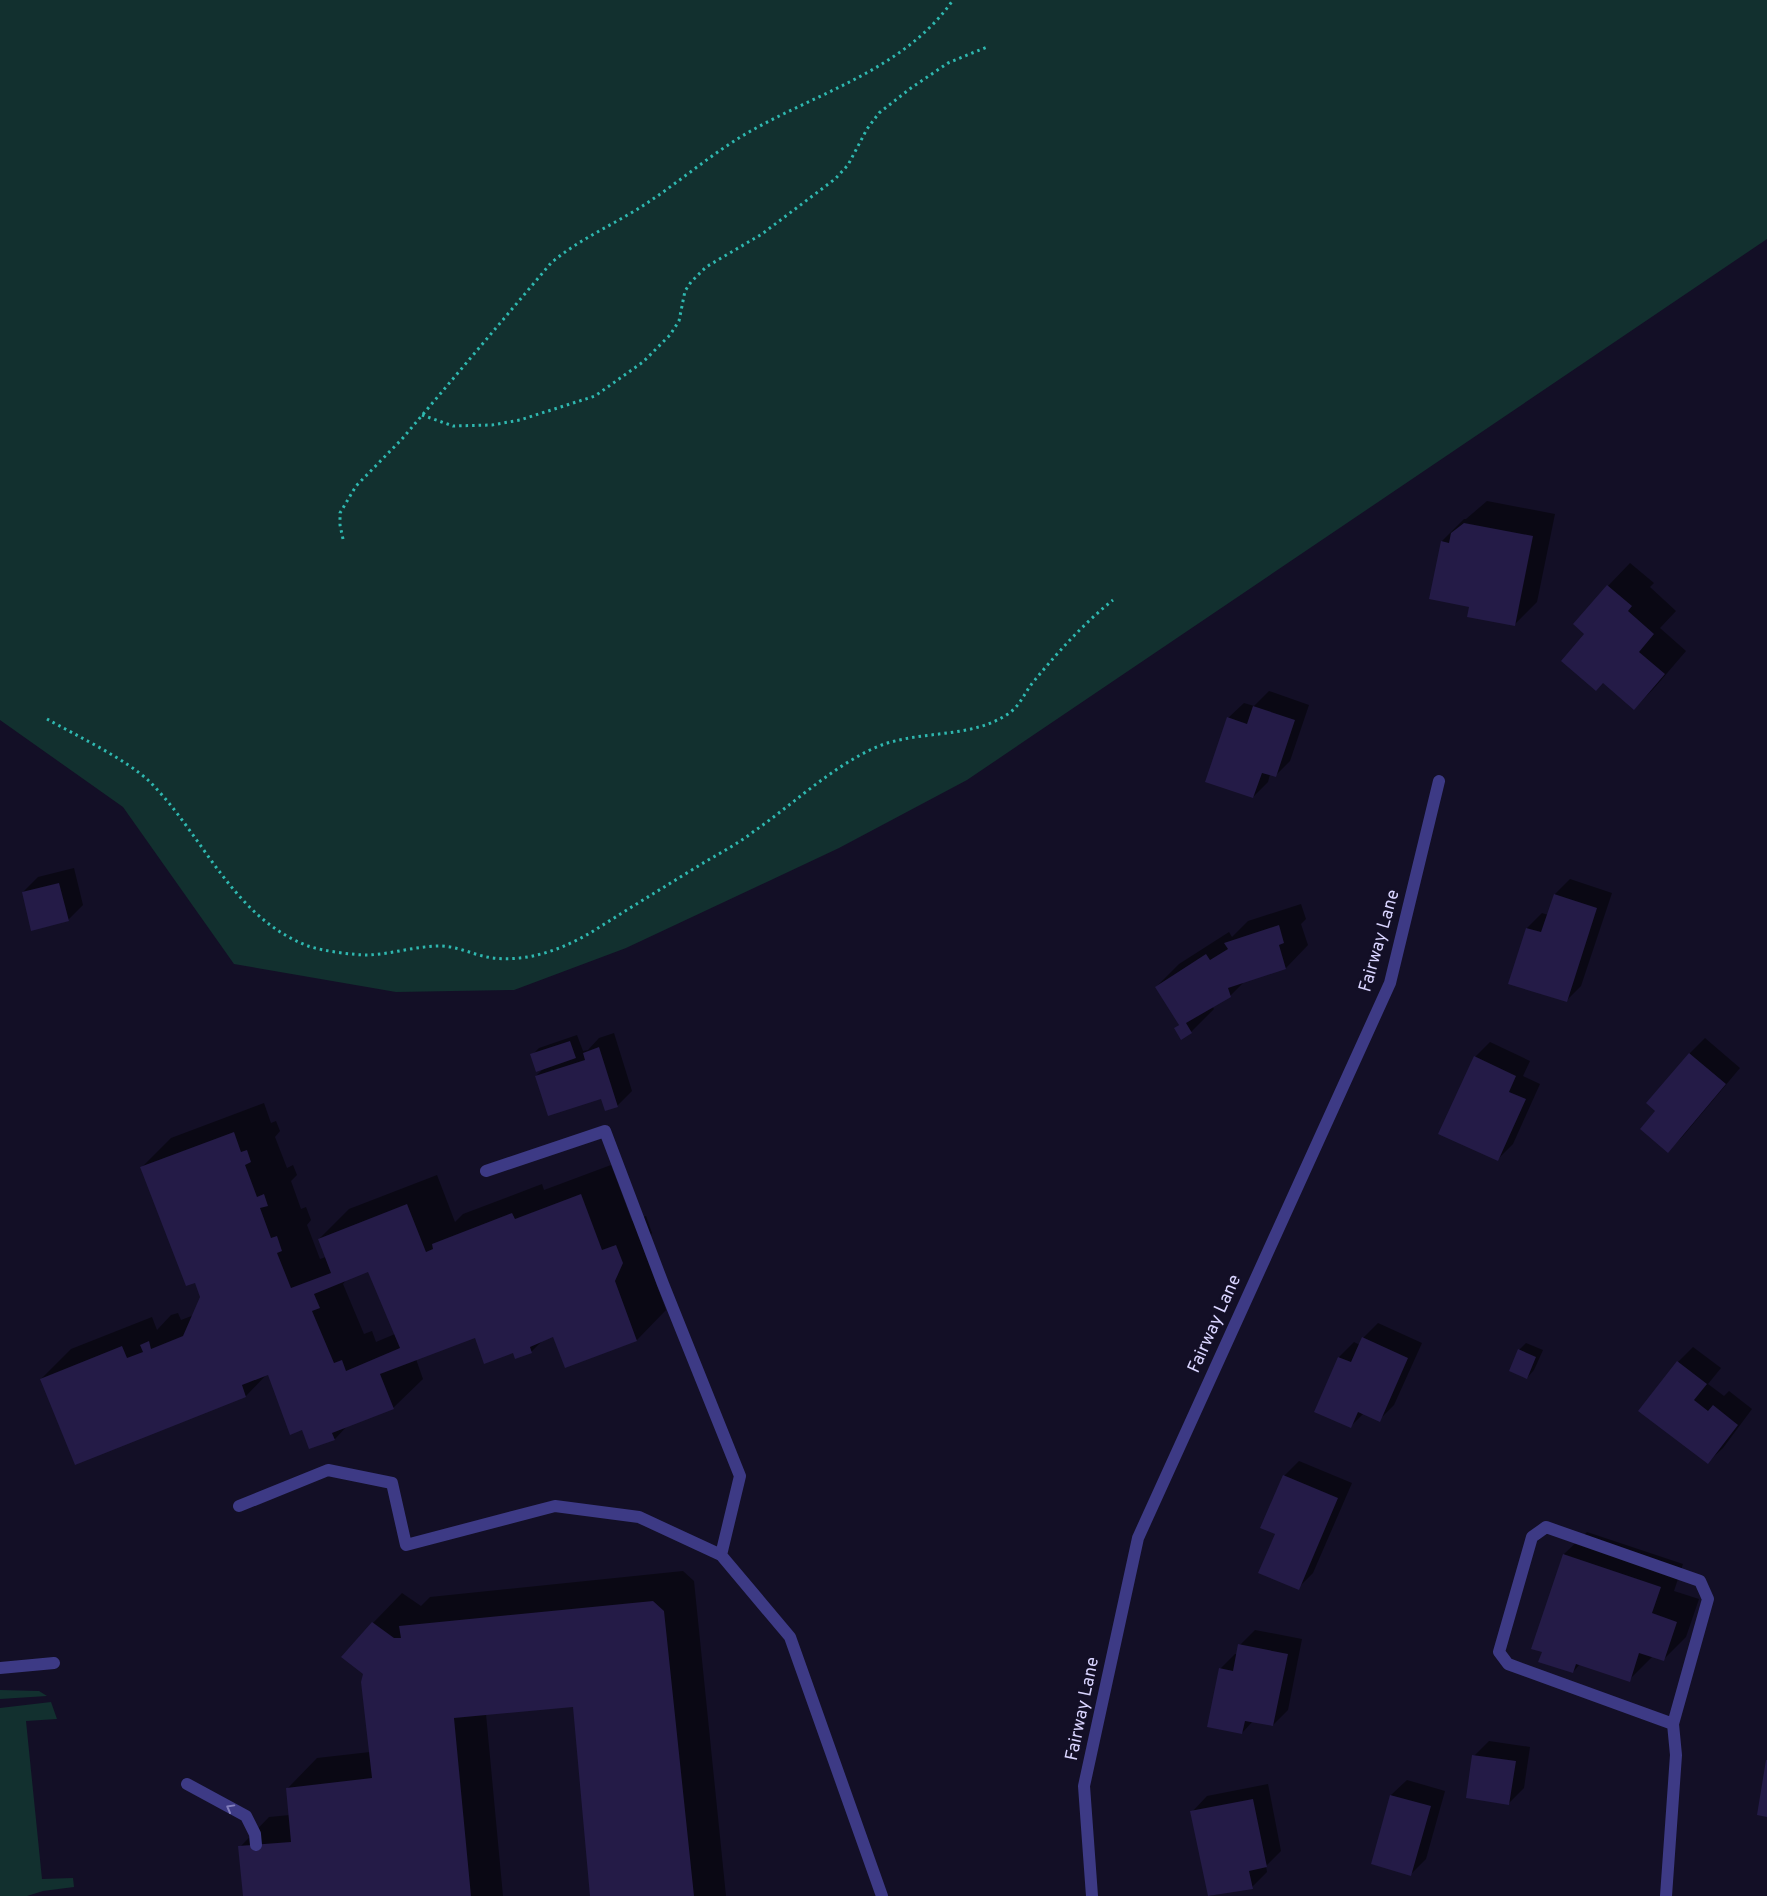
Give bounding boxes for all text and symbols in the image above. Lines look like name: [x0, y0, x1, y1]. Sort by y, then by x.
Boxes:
street label: Fairway Lane: [1354, 887, 1406, 995]
street label: Fairway Lane: [1183, 1271, 1247, 1377]
street label: Fairway Lane: [1061, 1655, 1105, 1763]
one-way arrow: [227, 1804, 236, 1814]

